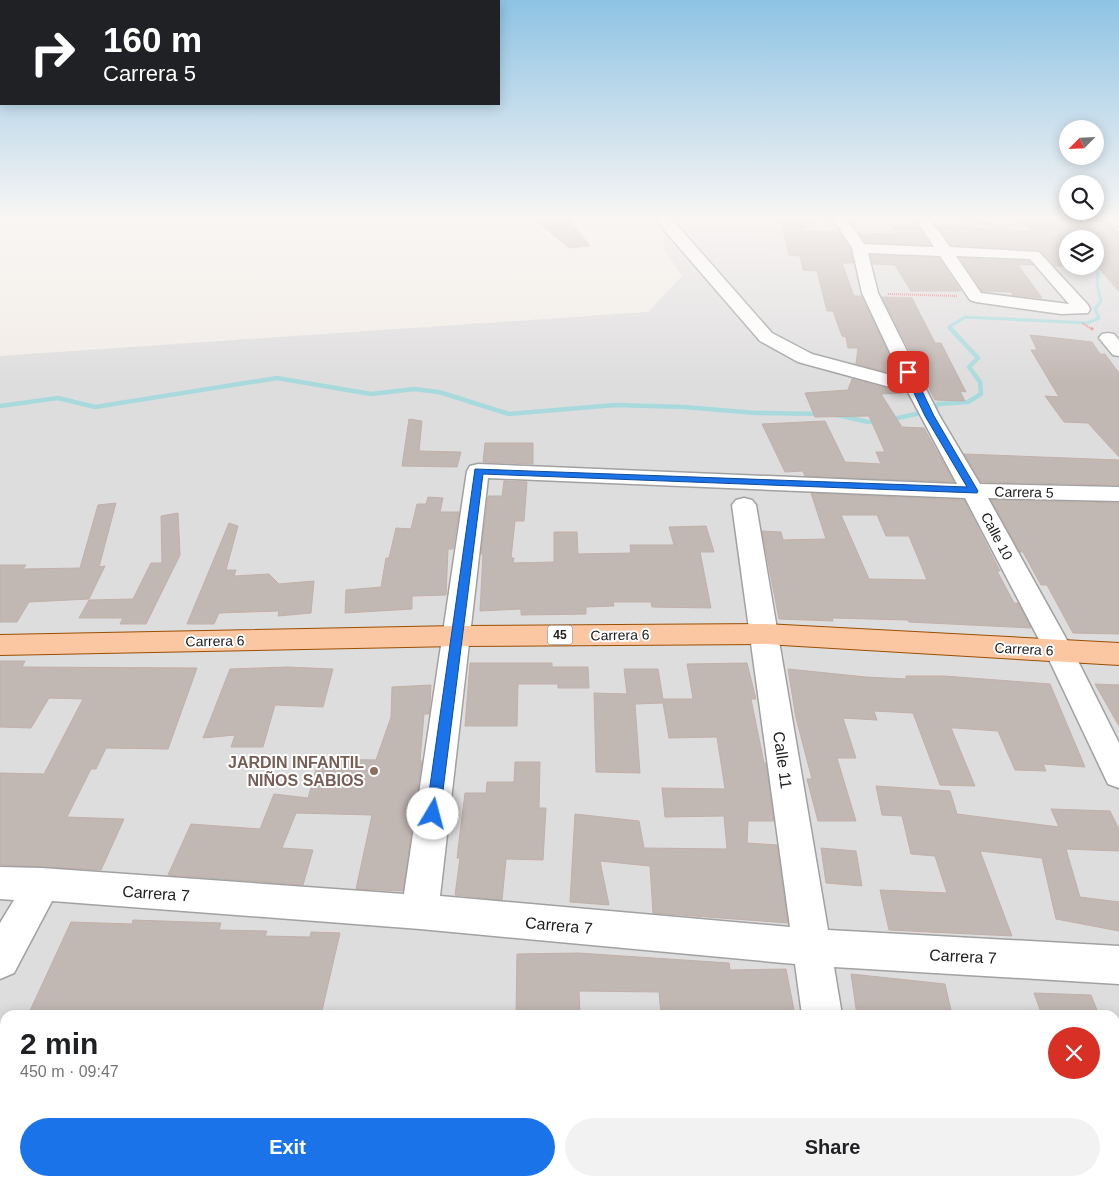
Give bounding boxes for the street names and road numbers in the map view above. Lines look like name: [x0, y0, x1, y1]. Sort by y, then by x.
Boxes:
street label: Carrera 5: [994, 483, 1054, 501]
street label: Calle 10: [978, 510, 1016, 563]
road number: 45: [548, 626, 572, 644]
street label: Carrera 6: [590, 626, 650, 644]
street label: Carrera 6: [185, 632, 245, 650]
street label: Carrera 6: [994, 639, 1054, 659]
street label: Calle 11: [770, 730, 795, 790]
street label: Carrera 7: [122, 883, 190, 904]
street label: Carrera 7: [525, 914, 593, 937]
street label: Carrera 7: [929, 946, 997, 967]

